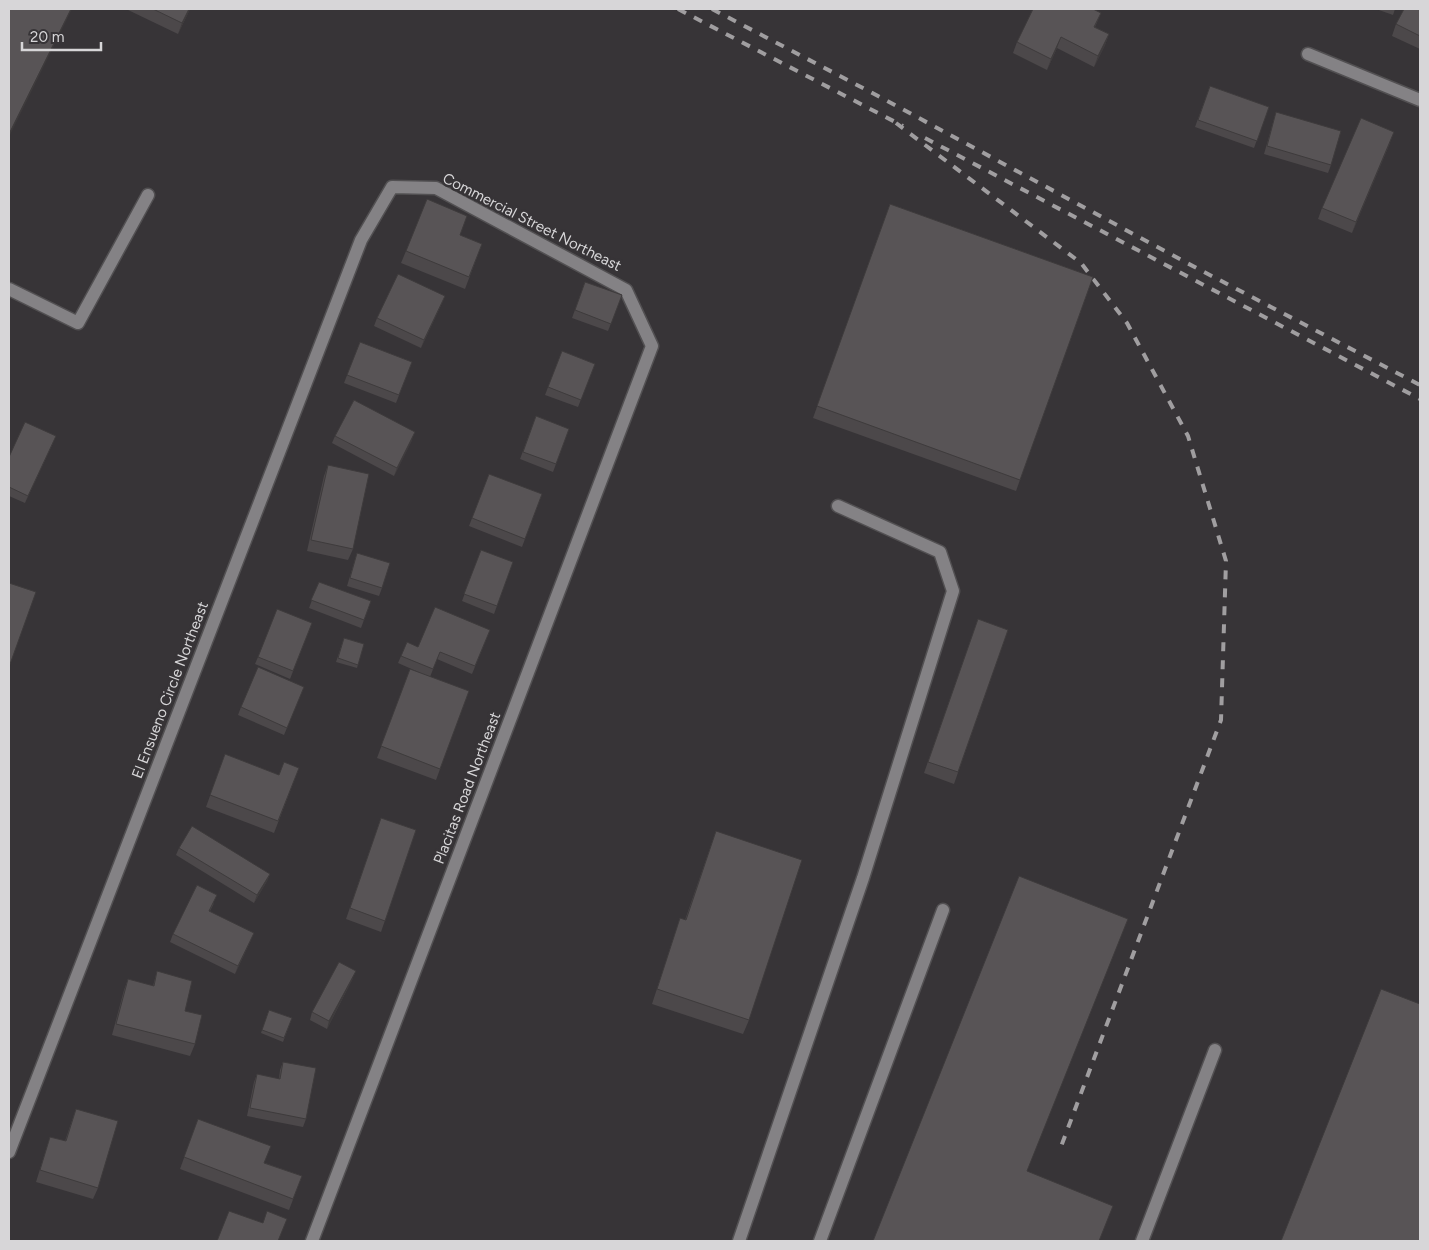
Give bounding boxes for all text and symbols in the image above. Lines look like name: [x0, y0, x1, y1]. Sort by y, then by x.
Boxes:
scale bar: [22, 20, 101, 52]
text: 20 m: [30, 28, 64, 46]
street label: Commercial Street Northeast: [440, 169, 625, 275]
street label: El Ensueno Circle Northeast: [128, 599, 212, 781]
street label: Placitas Road Northeast: [430, 709, 504, 867]

